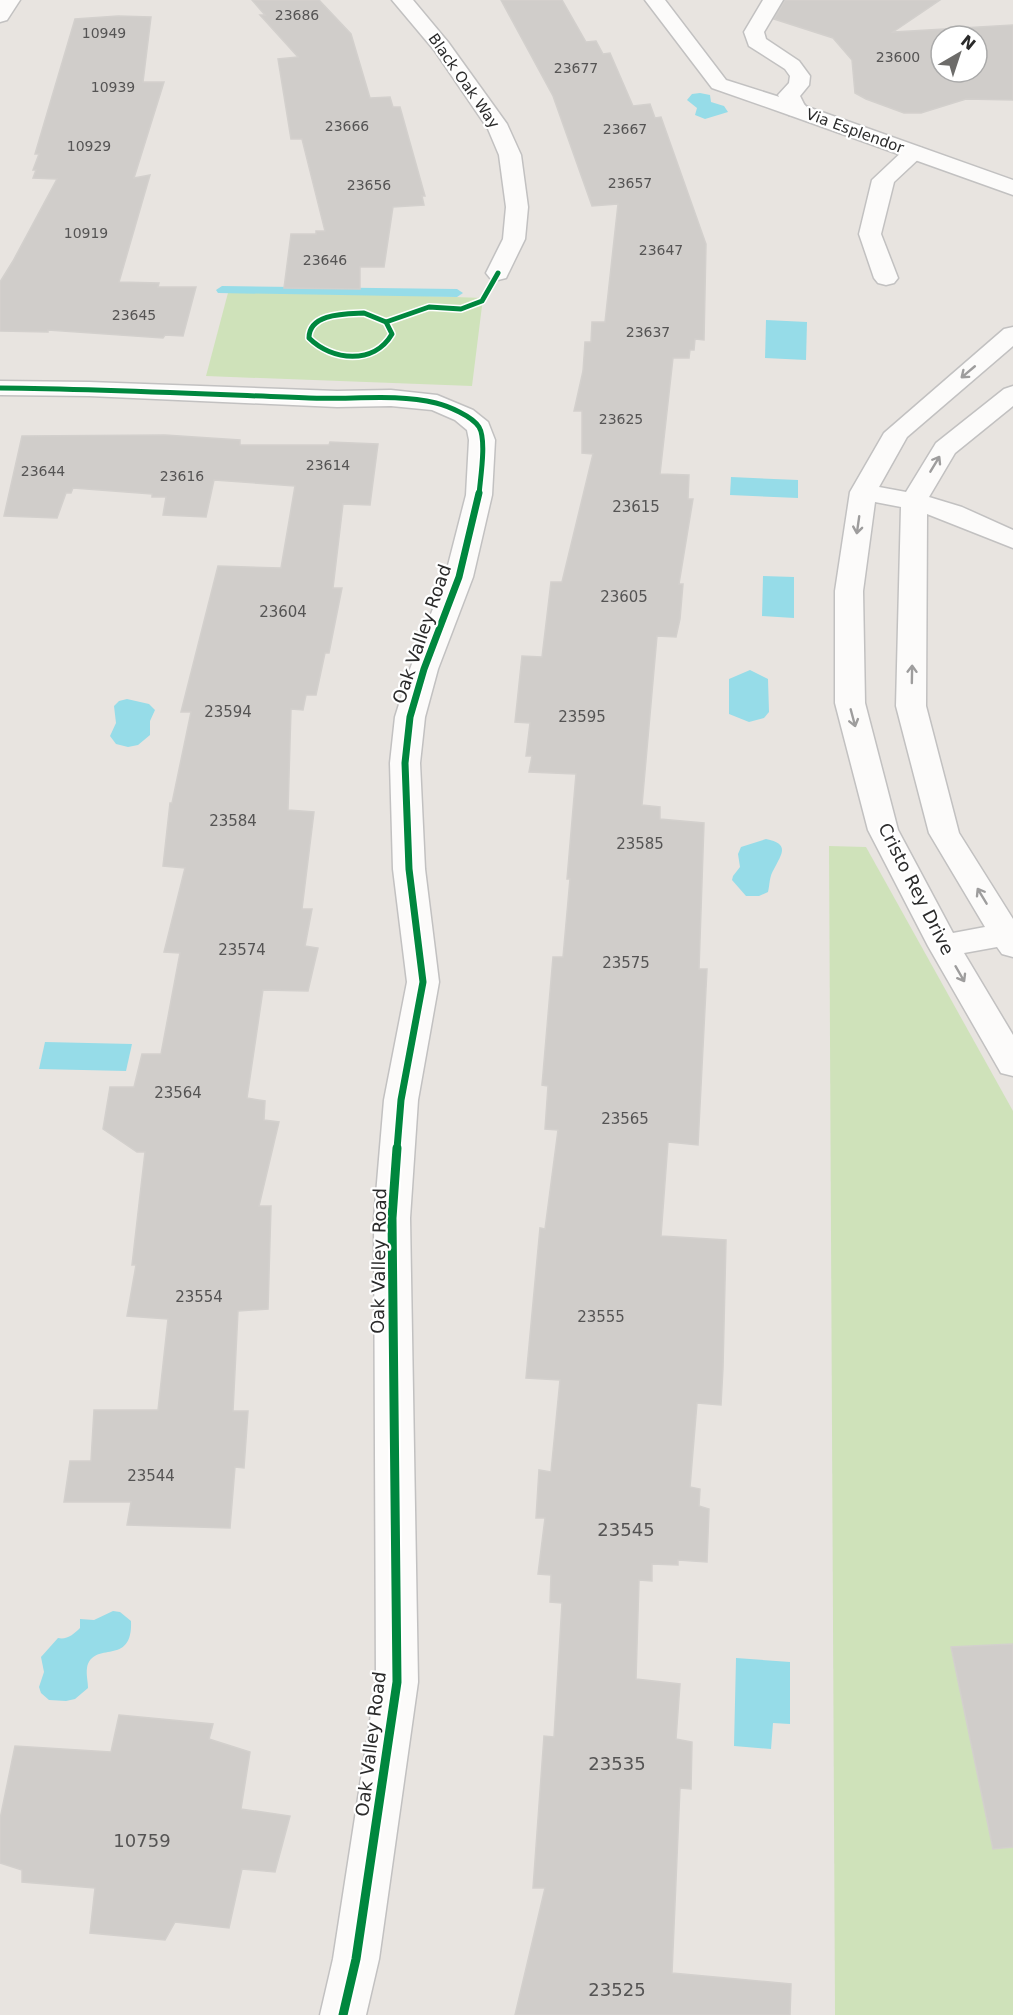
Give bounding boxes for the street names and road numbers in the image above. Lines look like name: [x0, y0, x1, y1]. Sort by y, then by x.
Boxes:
street label: Black Oak Way: [425, 30, 503, 132]
street label: Via Esplendor: [804, 105, 907, 157]
street label: Oak Valley Road: [388, 561, 455, 706]
street label: Cristo Rey Drive: [874, 819, 959, 958]
street label: Oak Valley Road: [367, 1188, 390, 1334]
street label: Oak Valley Road: [351, 1670, 390, 1818]

